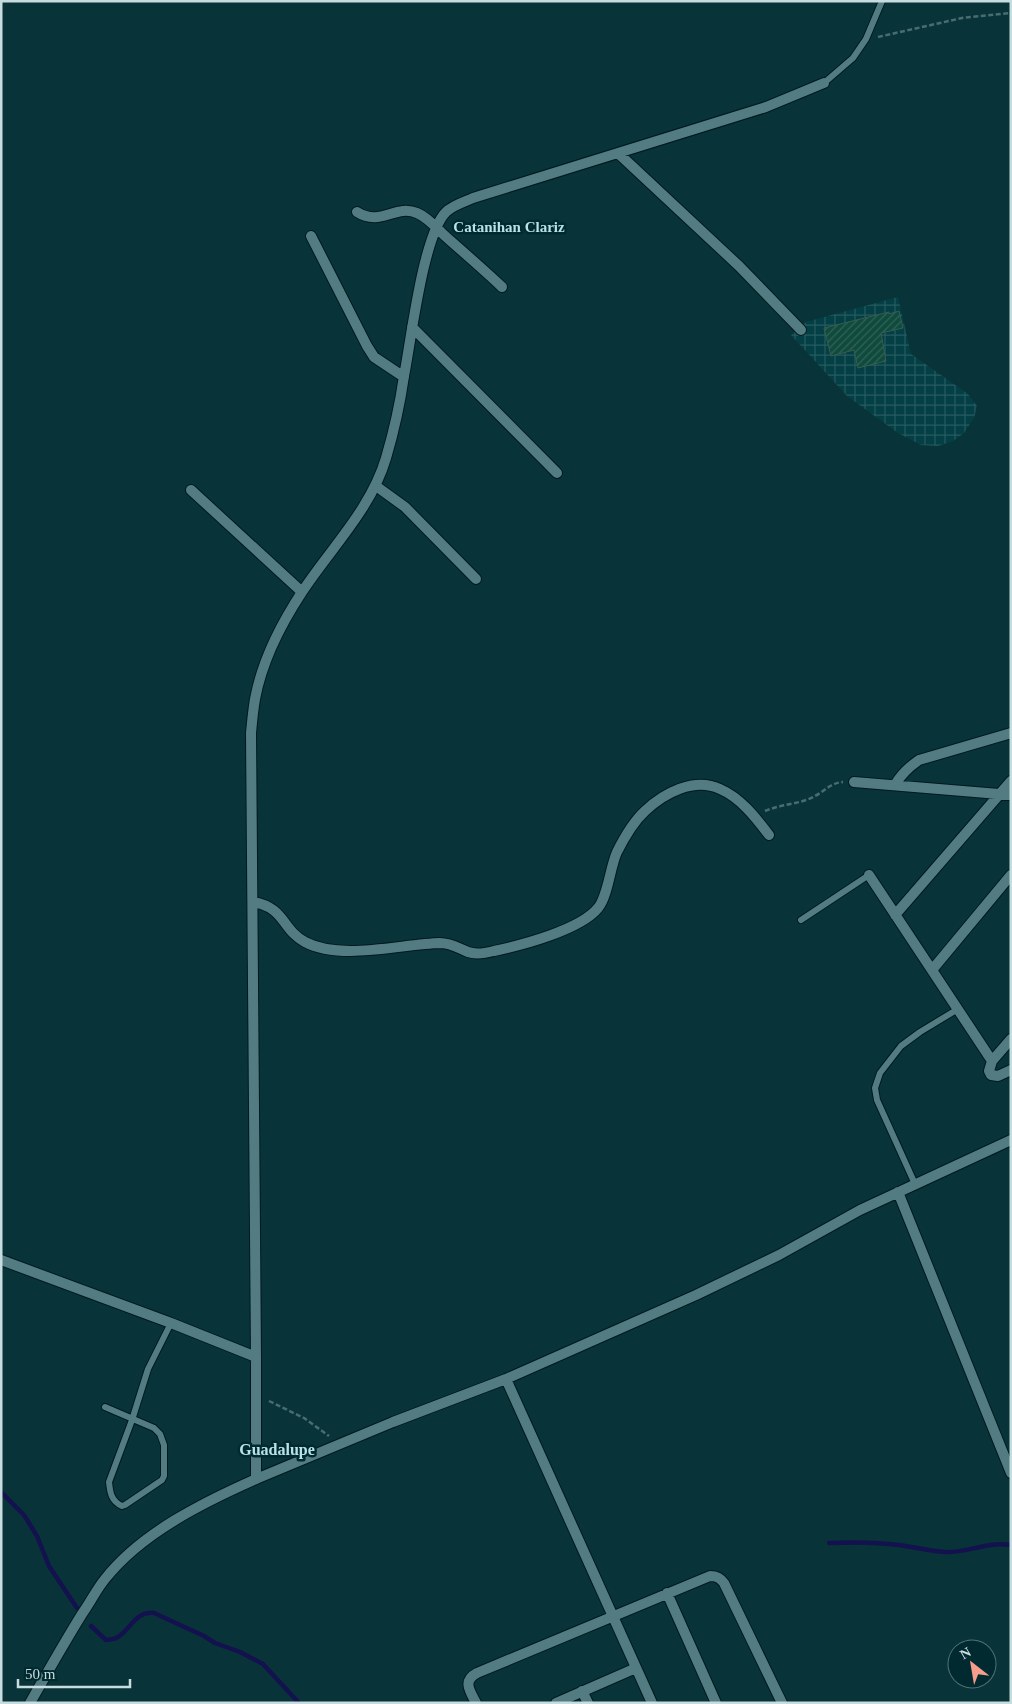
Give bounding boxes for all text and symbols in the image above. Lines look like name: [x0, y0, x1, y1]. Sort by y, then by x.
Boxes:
district label: Catanihan Clariz: [453, 219, 565, 235]
district label: Guadalupe: [239, 1441, 315, 1459]
north arrow: [947, 1639, 997, 1689]
text: N: [957, 1644, 974, 1662]
scale bar: [18, 1656, 130, 1688]
text: 50 m: [25, 1666, 56, 1682]

